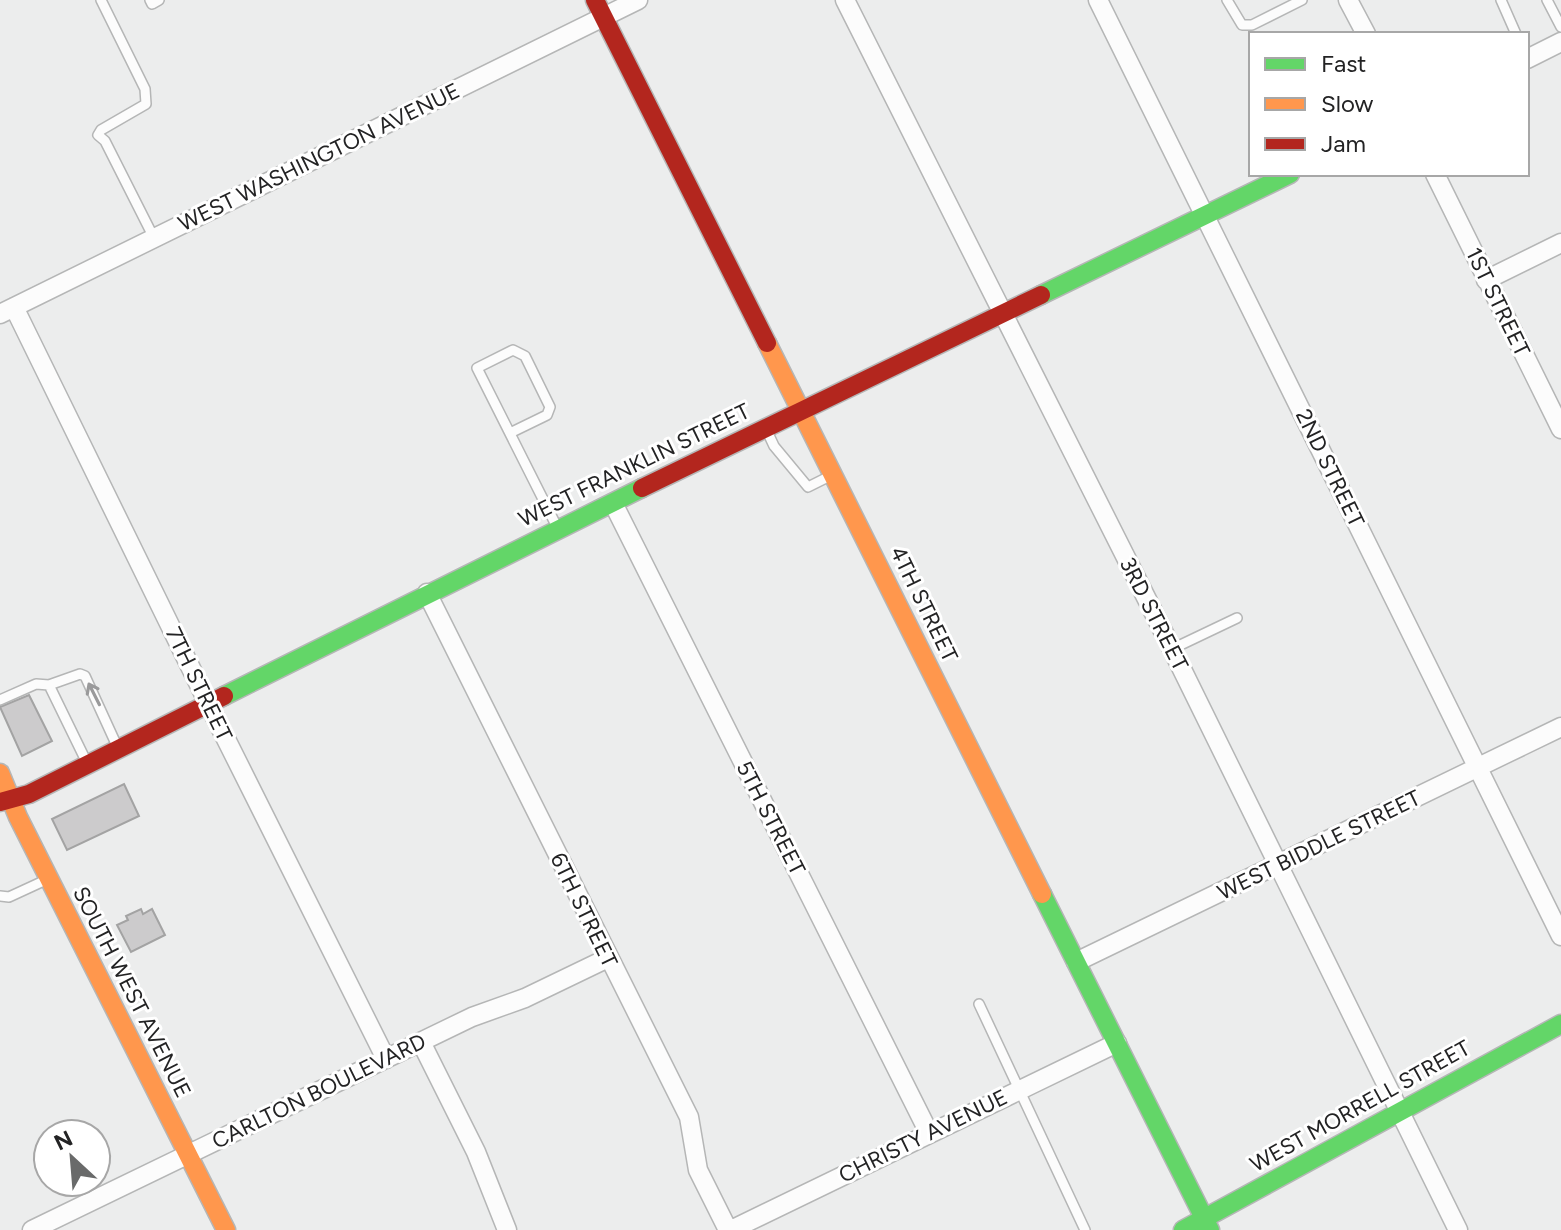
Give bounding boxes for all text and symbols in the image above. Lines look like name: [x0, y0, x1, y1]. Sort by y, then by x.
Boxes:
legend: [1249, 32, 1529, 176]
text: Fast: [1321, 49, 1366, 78]
street label: WEST WASHINGTON AVENUE: [174, 77, 464, 237]
text: Slow: [1321, 89, 1374, 118]
text: Jam: [1321, 129, 1366, 158]
street label: 1ST STREET: [1460, 243, 1536, 361]
street label: WEST FRANKLIN STREET: [514, 397, 754, 533]
street label: 2ND STREET: [1290, 405, 1370, 531]
street label: 4TH STREET: [884, 542, 964, 666]
street label: 3RD STREET: [1114, 553, 1194, 675]
street label: 7TH STREET: [160, 623, 238, 745]
one-way arrow: [86, 683, 101, 707]
street label: 5TH STREET: [731, 756, 811, 880]
street label: WEST BIDDLE STREET: [1213, 784, 1425, 906]
street label: 6TH STREET: [545, 848, 623, 972]
street label: SOUTH WEST AVENUE: [67, 882, 197, 1102]
street label: CARLTON BOULEVARD: [208, 1027, 430, 1155]
street label: WEST MORRELL STREET: [1245, 1034, 1475, 1178]
street label: CHRISTY AVENUE: [834, 1083, 1012, 1189]
north arrow: [32, 1118, 112, 1198]
text: N: [50, 1125, 77, 1156]

